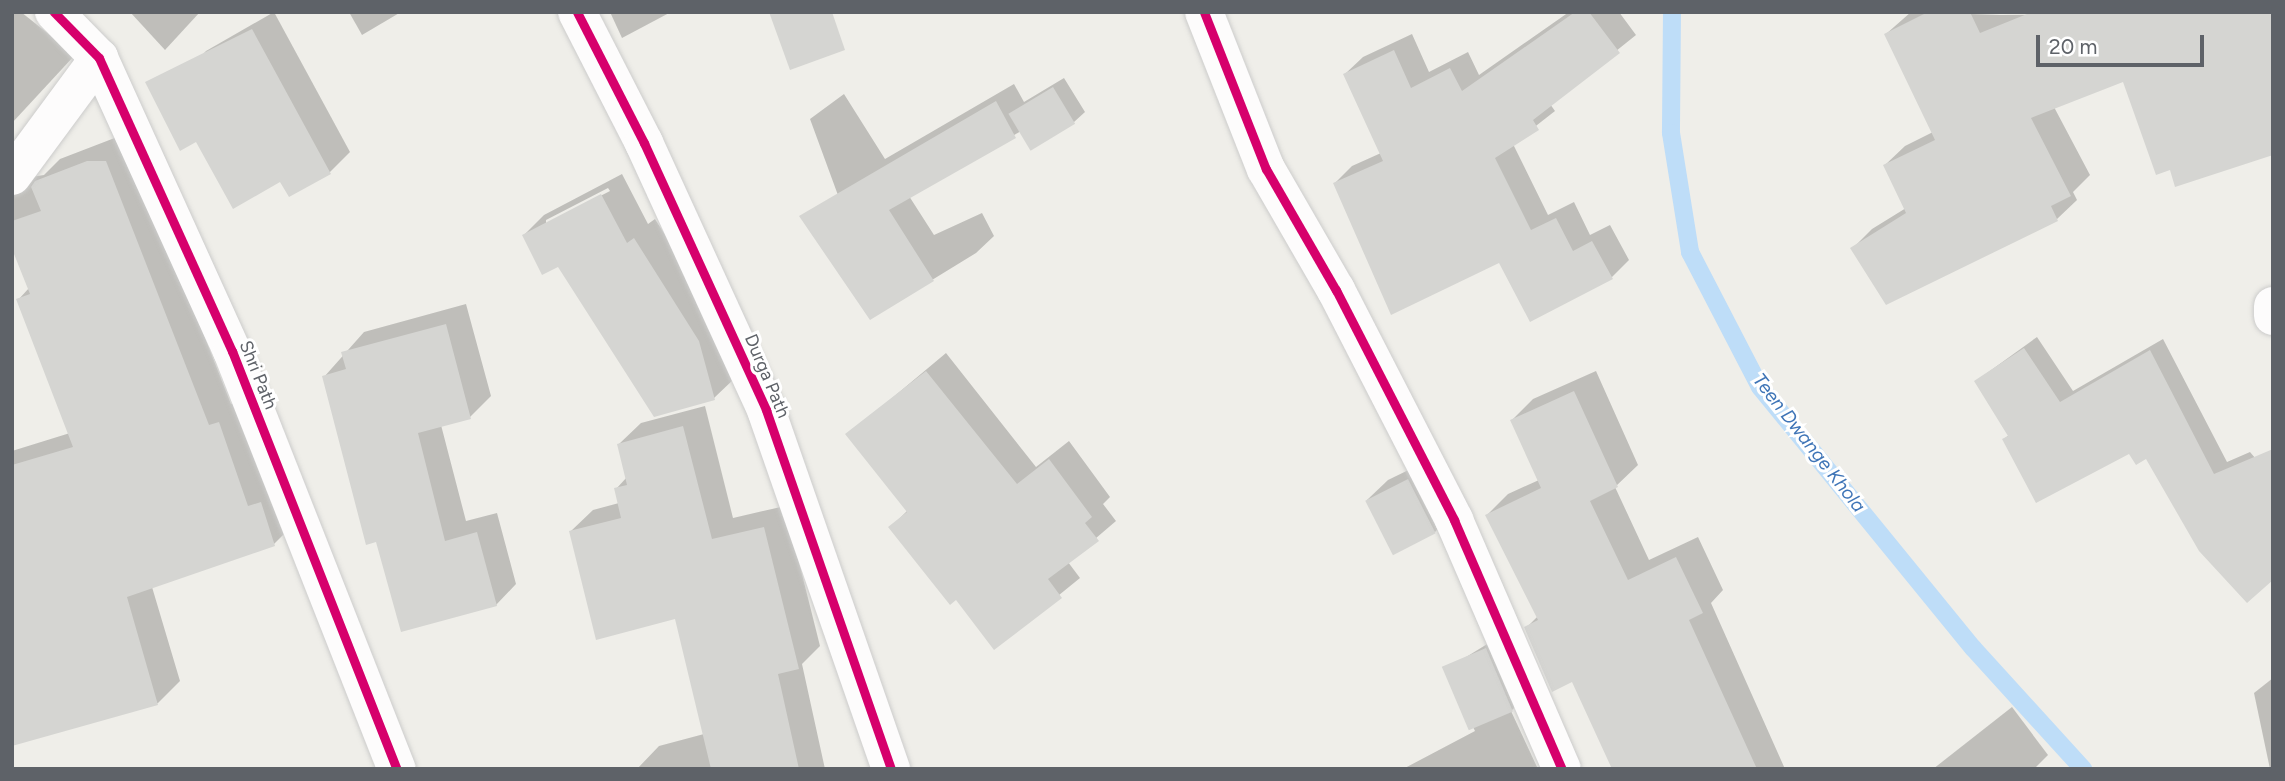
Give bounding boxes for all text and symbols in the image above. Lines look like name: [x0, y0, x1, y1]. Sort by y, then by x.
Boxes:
scale bar: [2040, 21, 2208, 65]
text: 20 m: [2049, 34, 2097, 59]
street label: Durga Path: [740, 331, 794, 421]
street label: Shri Path: [234, 338, 282, 412]
water label: Teen Dwange Khola: [1748, 369, 1870, 517]

